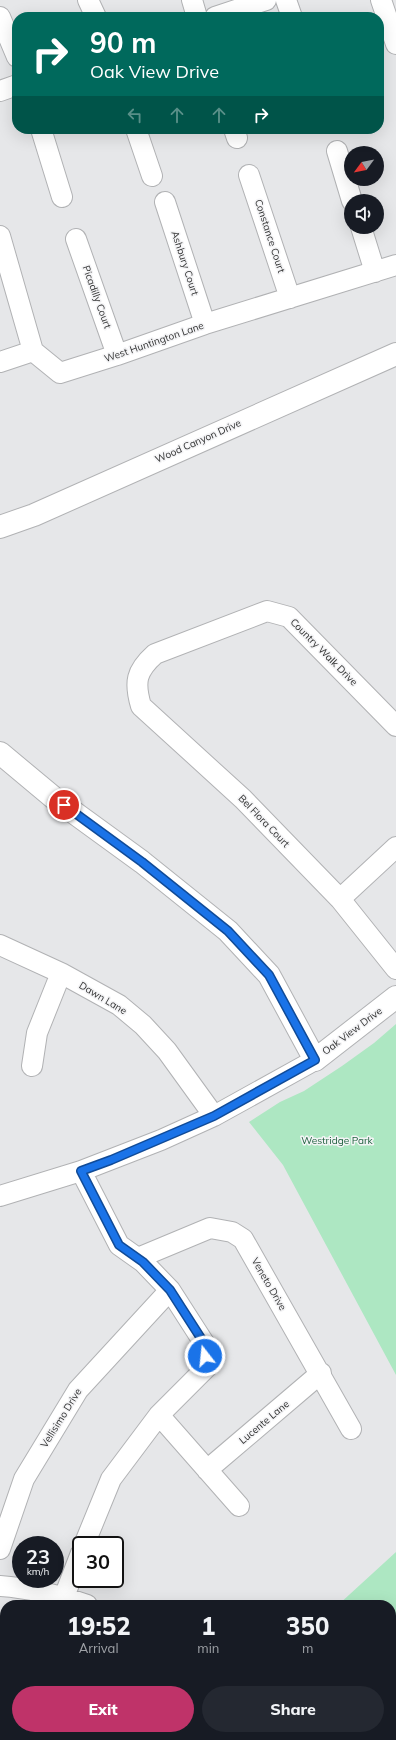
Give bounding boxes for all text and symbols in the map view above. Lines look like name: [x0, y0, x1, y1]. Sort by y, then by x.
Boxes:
text: 90 m: [90, 25, 156, 60]
icon: right: [24, 28, 76, 80]
text: Oak View Drive: [90, 60, 219, 83]
icon: left: [124, 104, 146, 126]
icon: ahead: [166, 104, 188, 126]
icon: ahead: [208, 104, 230, 126]
icon: right: [250, 104, 272, 126]
north arrow: [344, 146, 384, 186]
map controls: [344, 146, 384, 234]
button: sound: [344, 194, 384, 234]
street label: Constance Court: [252, 198, 288, 275]
street label: Ashbury Court: [168, 229, 202, 297]
street label: Picadilly Court: [80, 264, 115, 331]
street label: West Huntington Lane: [103, 319, 205, 365]
street label: Wood Canyon Drive: [153, 416, 243, 466]
street label: Country Walk Drive: [288, 616, 360, 688]
pin: [47, 788, 81, 822]
street label: Bel Flora Court: [236, 792, 293, 851]
icon: arrive: [53, 794, 75, 816]
street label: Dawn Lane: [77, 979, 129, 1017]
street label: Oak View Drive: [319, 1004, 385, 1058]
park label: Westridge Park: [301, 1134, 374, 1147]
street label: Veneto Drive: [249, 1255, 289, 1313]
position arrow: [184, 1335, 226, 1377]
street label: Vellisimo Drive: [38, 1386, 84, 1450]
street label: Lucente Lane: [236, 1397, 292, 1447]
speed limit sign: 30: [72, 1536, 124, 1588]
text: 23: [26, 1544, 50, 1569]
text: km/h: [27, 1565, 49, 1578]
text: 19:52: [67, 1611, 131, 1641]
text: 1: [201, 1611, 216, 1641]
text: 350: [286, 1611, 329, 1641]
text: Arrival: [79, 1640, 119, 1656]
text: min: [197, 1640, 219, 1656]
text: m: [302, 1640, 313, 1656]
button: Exit: [12, 1686, 194, 1732]
button: Share: [202, 1686, 384, 1732]

